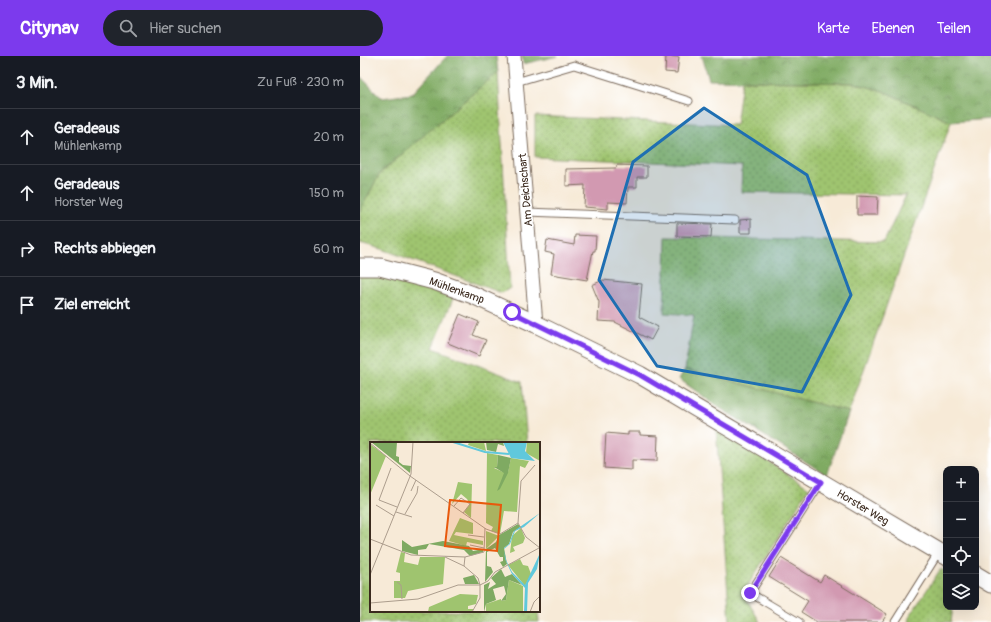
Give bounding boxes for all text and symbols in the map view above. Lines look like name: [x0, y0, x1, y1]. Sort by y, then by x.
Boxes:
search box: [103, 10, 383, 46]
text: Citynav: [20, 16, 79, 40]
icon: search: [117, 17, 139, 39]
text: Hier suchen: [149, 19, 221, 38]
text: Karte: [817, 20, 850, 37]
text: Ebenen: [872, 20, 915, 37]
text: Teilen: [937, 20, 971, 37]
text: 3 Min.: [16, 72, 58, 93]
text: Zu Fuß · 230 m: [257, 74, 344, 90]
text: Geradeaus: [54, 119, 120, 138]
icon: ahead: [16, 126, 38, 148]
text: 20 m: [313, 129, 344, 145]
text: Mühlenkamp: [54, 138, 122, 154]
street label: Am Deichschart: [516, 152, 535, 227]
text: Geradeaus: [54, 175, 120, 194]
icon: ahead: [16, 182, 38, 204]
text: 150 m: [309, 185, 344, 201]
text: Horster Weg: [54, 194, 123, 210]
icon: right: [16, 238, 38, 260]
text: Rechts abbiegen: [54, 239, 156, 258]
text: 60 m: [313, 241, 344, 257]
street label: Mühlenkamp: [428, 275, 486, 306]
icon: arrive: [16, 294, 38, 316]
text: Ziel erreicht: [54, 295, 130, 314]
route start: [503, 303, 521, 321]
inset map: [370, 442, 540, 612]
map controls: [943, 466, 979, 610]
button: +: [943, 466, 979, 502]
street label: Horster Weg: [834, 487, 891, 528]
button: −: [943, 502, 979, 538]
button: locate: [943, 538, 979, 574]
button: layers: [943, 574, 979, 610]
route end: [741, 584, 759, 602]

